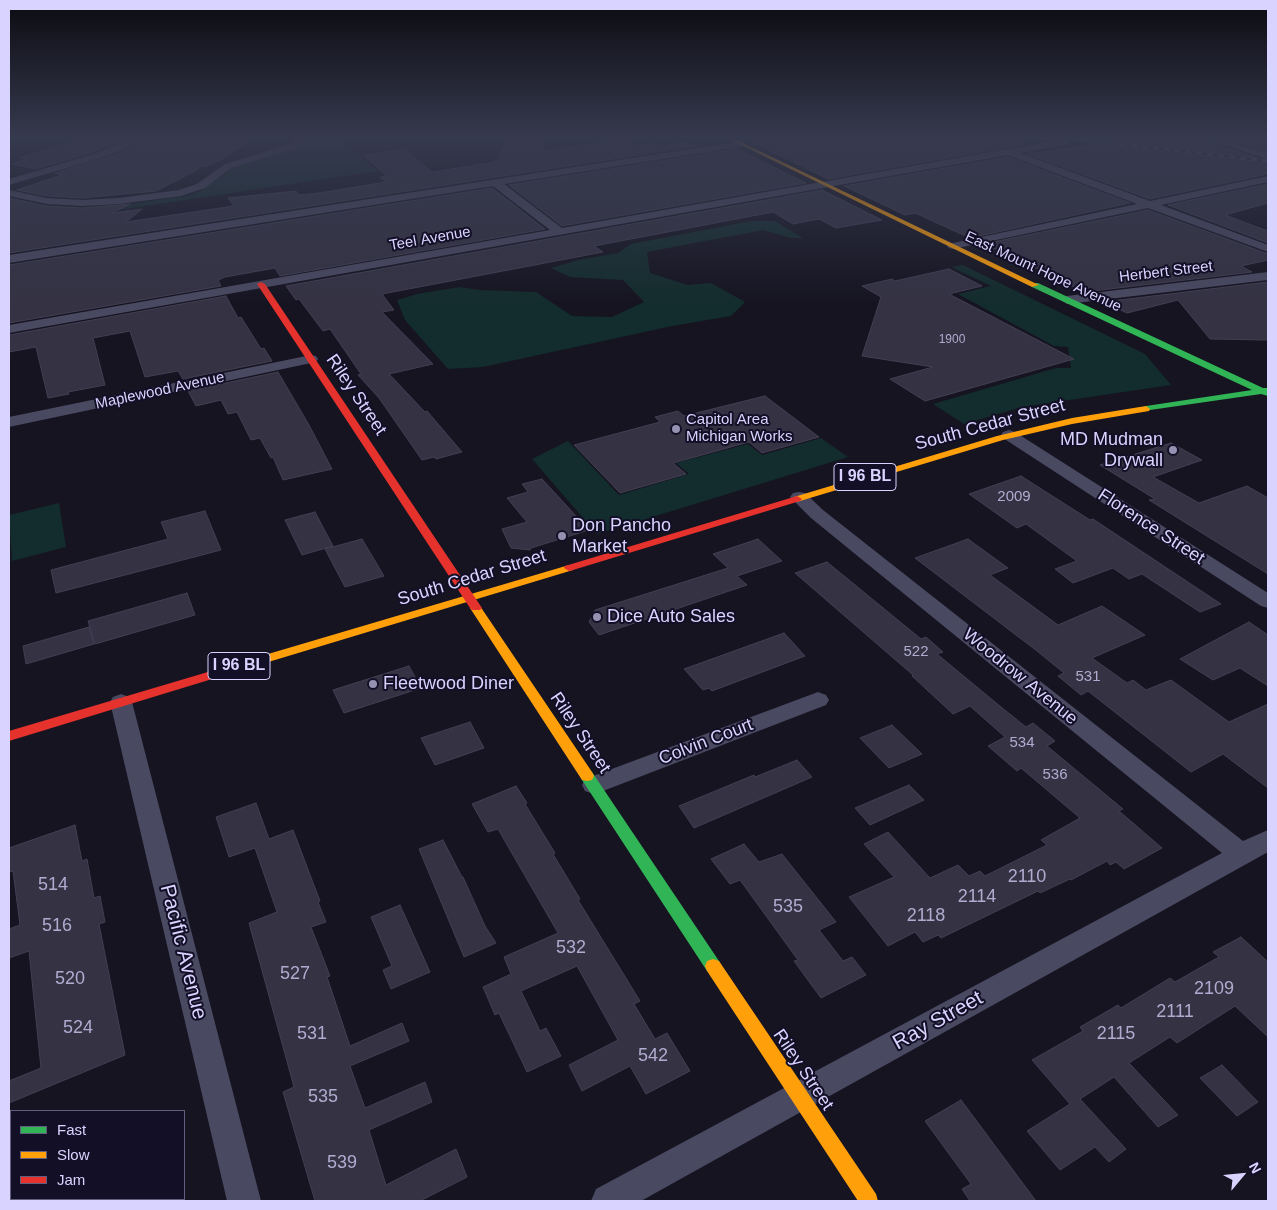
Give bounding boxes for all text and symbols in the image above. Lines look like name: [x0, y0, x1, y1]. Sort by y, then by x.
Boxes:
street label: Teel Avenue: [388, 223, 472, 255]
street label: East Mount Hope Avenue: [962, 228, 1124, 316]
street label: Herbert Street: [1118, 257, 1214, 287]
house number: 1900: [939, 333, 965, 347]
street label: Riley Street: [321, 350, 391, 440]
street label: Maplewood Avenue: [94, 369, 226, 413]
street label: South Cedar Street: [913, 395, 1067, 455]
place label: Capitol Area Michigan Works: [686, 411, 792, 446]
marker: Capitol Area Michigan Works: [670, 423, 682, 435]
place label: MD Mudman Drywall: [1060, 429, 1163, 472]
marker: MD Mudman Drywall: [1167, 444, 1179, 456]
road number: I 96 BL: [834, 464, 896, 491]
street label: Florence Street: [1094, 484, 1208, 570]
house number: 2009: [997, 488, 1031, 506]
place label: Don Pancho Market: [572, 515, 671, 558]
marker: Don Pancho Market: [556, 530, 568, 542]
street label: South Cedar Street: [395, 545, 549, 611]
place label: Dice Auto Sales: [607, 606, 735, 628]
marker: Dice Auto Sales: [591, 611, 603, 623]
street label: Woodrow Avenue: [958, 624, 1082, 730]
house number: 522: [903, 643, 929, 661]
road number: I 96 BL: [208, 652, 270, 679]
house number: 531: [1075, 668, 1101, 686]
place label: Fleetwood Diner: [383, 673, 514, 695]
marker: Fleetwood Diner: [367, 678, 379, 690]
street label: Riley Street: [545, 688, 615, 778]
street label: Colvin Court: [656, 714, 756, 770]
house number: 534: [1009, 734, 1035, 752]
house number: 536: [1042, 766, 1068, 784]
house number: 2110: [1008, 866, 1046, 888]
house number: 514: [38, 874, 68, 896]
street label: Pacific Avenue: [154, 882, 212, 1022]
house number: 2114: [958, 886, 996, 908]
house number: 535: [773, 896, 803, 918]
house number: 2118: [907, 905, 945, 927]
house number: 516: [42, 915, 72, 937]
house number: 532: [556, 937, 586, 959]
house number: 527: [280, 963, 310, 985]
house number: 520: [55, 968, 85, 990]
house number: 2109: [1194, 978, 1234, 1000]
street label: Ray Street: [889, 986, 987, 1056]
house number: 2111: [1156, 1001, 1194, 1023]
house number: 524: [63, 1017, 93, 1039]
house number: 531: [297, 1023, 327, 1045]
house number: 2115: [1097, 1023, 1135, 1045]
street label: Riley Street: [768, 1025, 838, 1115]
house number: 542: [638, 1045, 668, 1067]
house number: 535: [308, 1086, 338, 1108]
legend: [10, 1110, 185, 1200]
text: Fast: [57, 1121, 86, 1138]
text: Slow: [57, 1146, 90, 1163]
north arrow: [1217, 1150, 1267, 1200]
house number: 539: [327, 1152, 357, 1174]
text: N: [1246, 1160, 1265, 1176]
text: Jam: [57, 1171, 85, 1188]

